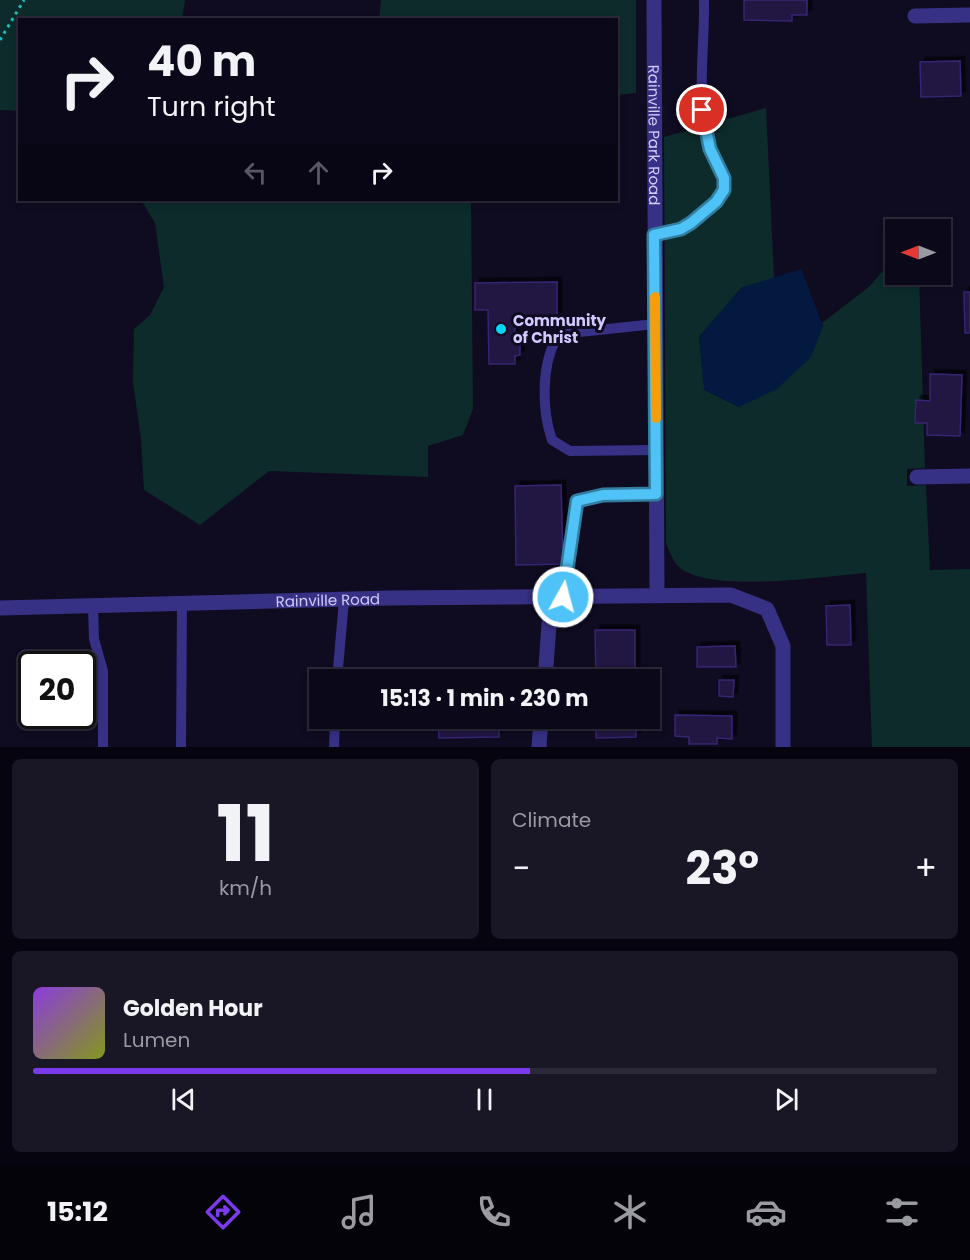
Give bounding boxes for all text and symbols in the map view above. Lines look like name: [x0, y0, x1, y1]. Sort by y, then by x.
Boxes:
text: 40 m: [147, 32, 256, 91]
icon: right: [48, 42, 126, 120]
street label: Rainville Park Road: [644, 65, 666, 205]
pin: [676, 84, 727, 135]
text: Turn right: [147, 88, 276, 125]
icon: arrive: [685, 93, 718, 126]
icon: left: [239, 156, 272, 189]
icon: ahead: [302, 156, 335, 189]
icon: right: [365, 156, 398, 189]
north arrow: [885, 219, 951, 285]
map controls: [885, 219, 951, 285]
place label: Community of Christ: [513, 310, 606, 348]
marker: Community of Christ: [494, 322, 508, 336]
position arrow: [531, 565, 595, 629]
street label: Rainville Road: [275, 588, 380, 611]
speed limit sign: 20: [18, 651, 96, 729]
text: 15:13 · 1 min · 230 m: [381, 683, 588, 714]
text: 11: [216, 779, 275, 888]
text: Climate: [512, 806, 591, 834]
text: 23°: [685, 837, 759, 900]
text: −: [512, 845, 530, 892]
text: +: [914, 845, 937, 892]
text: km/h: [219, 874, 272, 902]
text: Golden Hour: [123, 993, 263, 1024]
text: Lumen: [123, 1026, 190, 1054]
icon: previous: [167, 1083, 200, 1116]
icon: pause: [468, 1083, 501, 1116]
icon: next: [770, 1083, 803, 1116]
icon: directions: [202, 1191, 244, 1233]
icon: music: [338, 1191, 380, 1233]
icon: phone: [473, 1191, 515, 1233]
icon: climate: [609, 1191, 651, 1233]
icon: car: [745, 1191, 787, 1233]
icon: filters: [881, 1191, 923, 1233]
text: 15:12: [47, 1193, 108, 1230]

